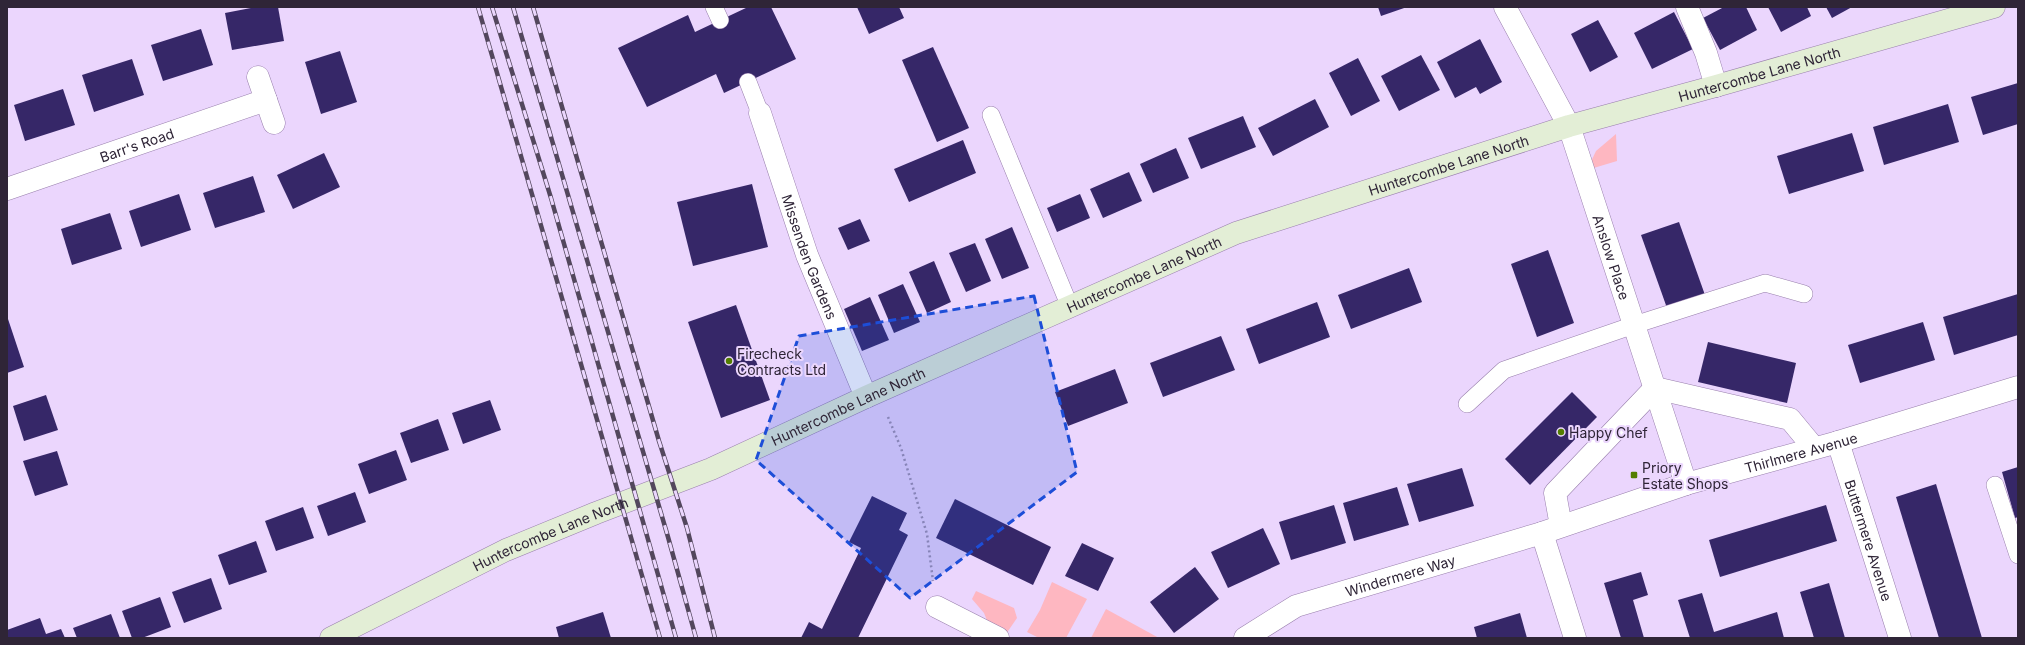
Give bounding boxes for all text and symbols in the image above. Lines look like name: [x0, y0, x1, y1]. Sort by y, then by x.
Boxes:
street label: Huntercombe Lane North: [1676, 43, 1842, 104]
street label: Barr's Road: [97, 124, 176, 165]
street label: Huntercombe Lane North: [1366, 131, 1531, 198]
street label: Missenden Gardens: [779, 192, 841, 321]
street label: Anslow Place: [1590, 212, 1634, 302]
street label: Huntercombe Lane North: [1064, 232, 1224, 316]
place label: Firecheck Contracts Ltd: [737, 345, 826, 378]
marker: Firecheck Contracts Ltd: [724, 356, 734, 366]
street label: Huntercombe Lane North: [768, 363, 928, 449]
place label: Happy Chef: [1569, 424, 1648, 441]
marker: Happy Chef: [1556, 427, 1566, 437]
street label: Thirlmere Avenue: [1742, 428, 1859, 476]
place label: Priory Estate Shops: [1642, 459, 1728, 492]
marker: Priory Estate Shops: [1629, 470, 1639, 480]
street label: Buttermere Avenue: [1842, 477, 1896, 603]
street label: Huntercombe Lane North: [469, 493, 630, 574]
street label: Windermere Way: [1343, 551, 1457, 599]

